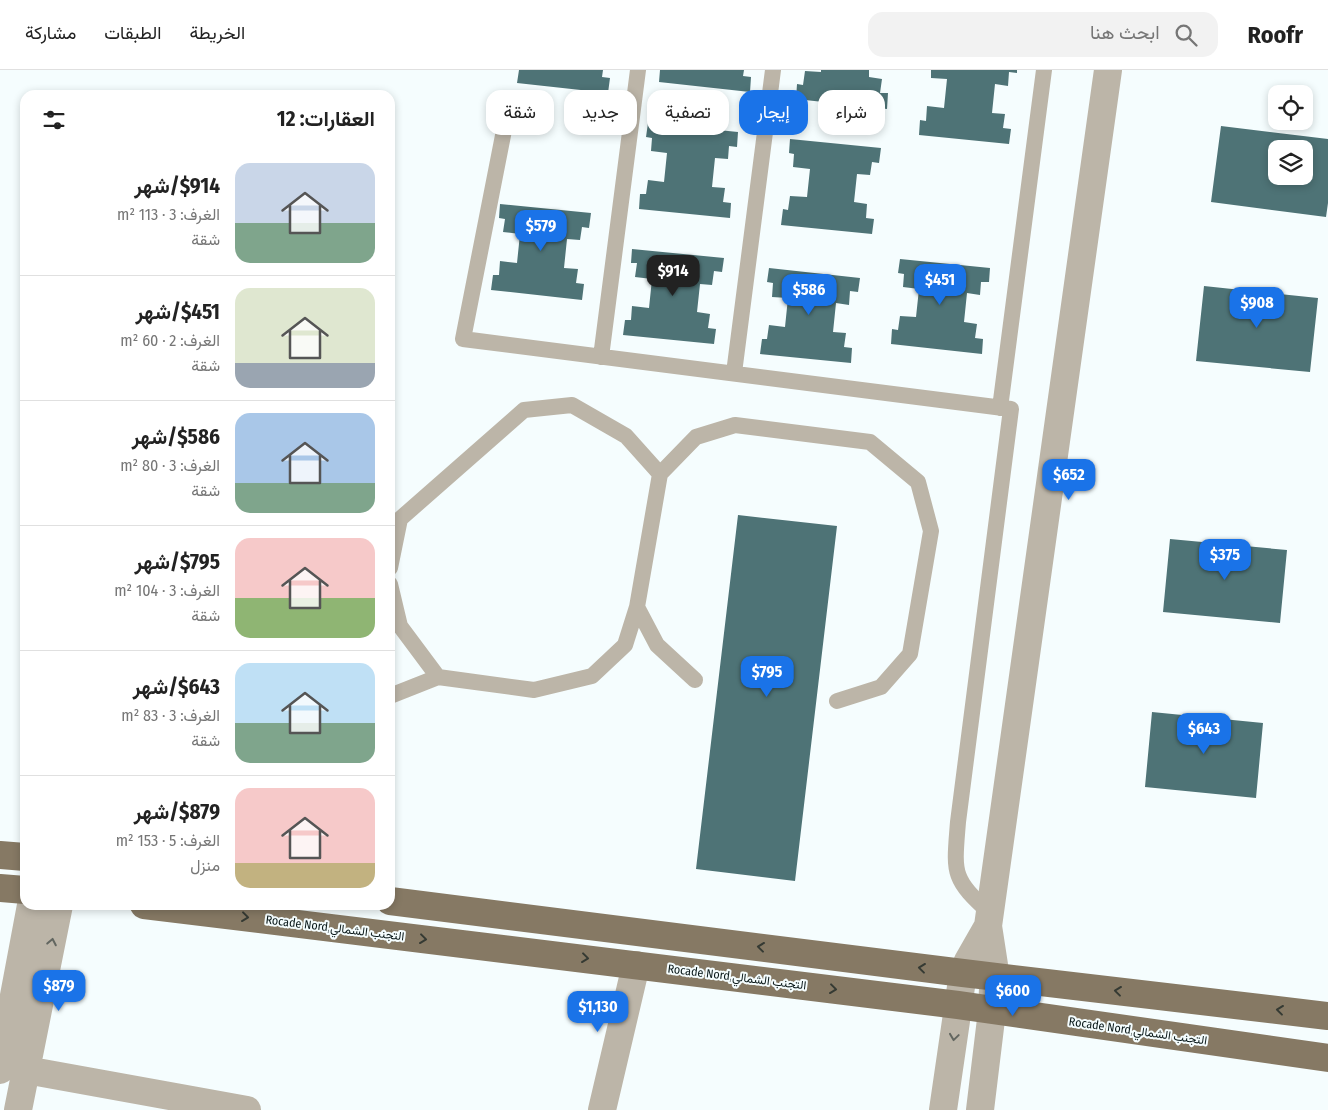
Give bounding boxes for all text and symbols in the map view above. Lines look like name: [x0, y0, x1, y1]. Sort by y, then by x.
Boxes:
search box: [868, 12, 1218, 57]
text: ابحث هنا: [1090, 21, 1160, 44]
icon: search: [1172, 21, 1200, 49]
text: Roofr: [1248, 21, 1303, 49]
text: مشاركة: [25, 22, 76, 44]
text: الطبقات: [104, 22, 161, 44]
text: الخريطة: [189, 22, 245, 44]
map controls: [1268, 85, 1313, 185]
button: locate: [1268, 85, 1313, 130]
chip: شقة: [486, 90, 554, 135]
chip: جديد: [564, 90, 637, 135]
chip: تصفية: [647, 90, 729, 135]
chip: إيجار: [739, 90, 808, 135]
chip: شراء: [818, 90, 885, 135]
icon: filters: [40, 106, 68, 134]
text: العقارات: 12: [277, 106, 375, 132]
button: layers: [1268, 140, 1313, 185]
text: $914/شهر: [134, 173, 220, 199]
icon: home: [275, 183, 335, 243]
text: الغرف: 3 · 113 m²: [117, 205, 220, 224]
pin: $579: [511, 210, 571, 252]
text: $579: [526, 216, 556, 235]
text: شقة: [191, 230, 220, 249]
pin: $914: [643, 254, 703, 297]
text: $914: [658, 261, 688, 280]
pin: $451: [910, 264, 970, 306]
text: $451: [925, 270, 955, 289]
pin: $586: [779, 274, 839, 316]
text: $586: [793, 280, 825, 299]
pin: $908: [1227, 286, 1287, 329]
text: $908: [1240, 293, 1274, 312]
text: $451/شهر: [136, 299, 220, 325]
icon: home: [275, 308, 335, 368]
text: الغرف: 2 · 60 m²: [120, 331, 220, 350]
text: شقة: [191, 356, 220, 375]
text: $586/شهر: [132, 424, 220, 450]
icon: home: [275, 433, 335, 493]
text: الغرف: 3 · 80 m²: [120, 456, 220, 475]
pin: $652: [1039, 458, 1099, 501]
text: $652: [1053, 465, 1085, 484]
text: شقة: [191, 481, 220, 500]
pin: $375: [1195, 538, 1255, 581]
text: $375: [1210, 545, 1240, 564]
text: $795/شهر: [135, 549, 220, 575]
icon: home: [275, 558, 335, 618]
text: الغرف: 3 · 104 m²: [114, 581, 220, 600]
text: شقة: [191, 606, 220, 625]
pin: $795: [737, 656, 797, 698]
text: $795: [752, 662, 782, 681]
text: $643/شهر: [133, 674, 220, 700]
icon: home: [275, 683, 335, 743]
text: الغرف: 3 · 83 m²: [121, 706, 220, 725]
pin: $643: [1174, 712, 1234, 755]
text: $643: [1188, 719, 1220, 738]
text: شقة: [191, 731, 220, 750]
text: $879/شهر: [134, 799, 220, 825]
icon: home: [275, 808, 335, 868]
text: الغرف: 5 · 153 m²: [116, 831, 220, 850]
text: منزل: [190, 856, 220, 875]
one-way arrow: [241, 911, 249, 922]
street label: Rocade Nord,التجنب الشمالي: [265, 913, 405, 946]
one-way arrow: [420, 933, 428, 944]
one-way arrow: [46, 938, 56, 946]
one-way arrow: [757, 942, 765, 953]
one-way arrow: [580, 953, 589, 963]
street label: Rocade Nord,التجنب الشمالي: [667, 962, 807, 995]
one-way arrow: [918, 963, 926, 973]
pin: $879: [29, 970, 89, 1012]
pin: $600: [983, 974, 1043, 1017]
text: $879: [43, 976, 75, 995]
text: $600: [996, 981, 1030, 1000]
one-way arrow: [829, 983, 837, 994]
one-way arrow: [1114, 986, 1122, 997]
pin: $1,130: [557, 990, 639, 1033]
text: $1,130: [578, 997, 618, 1016]
one-way arrow: [1275, 1005, 1283, 1016]
street label: Rocade Nord,التجنب الشمالي: [1068, 1014, 1208, 1051]
one-way arrow: [949, 1033, 959, 1042]

